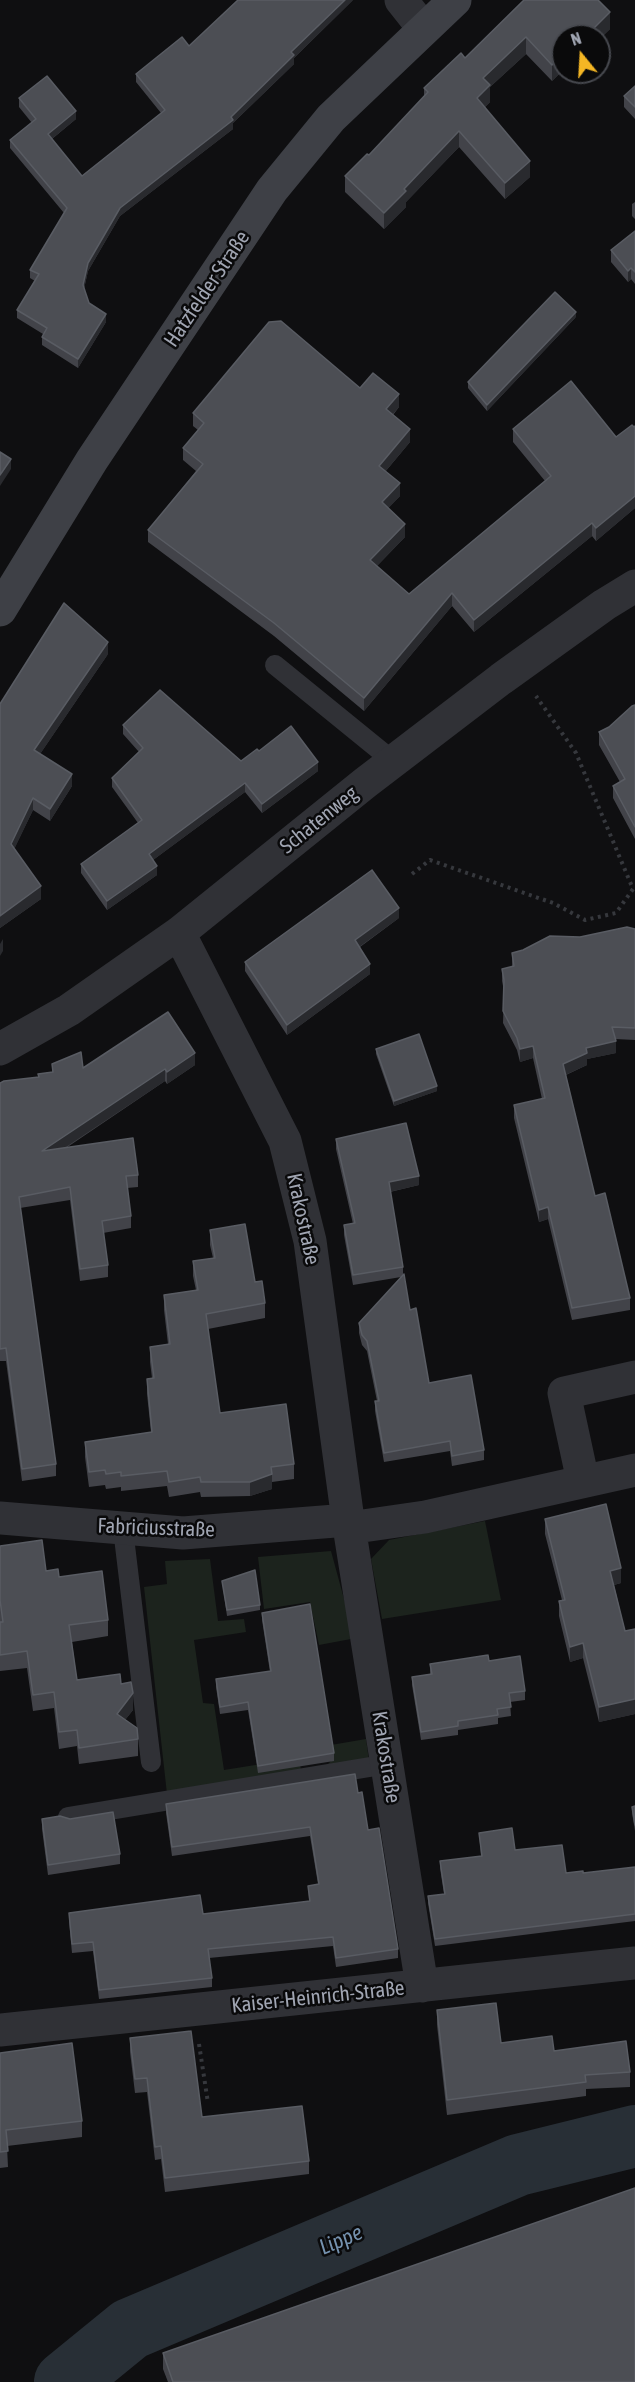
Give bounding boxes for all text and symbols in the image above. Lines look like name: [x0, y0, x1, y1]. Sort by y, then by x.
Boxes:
north arrow: [551, 24, 611, 84]
text: N: [569, 29, 583, 49]
street label: Hatzfelder Straße: [159, 226, 255, 352]
street label: Schatenweg: [275, 781, 363, 859]
street label: Krakostraße: [281, 1171, 325, 1267]
street label: Fabriciusstraße: [97, 1513, 215, 1543]
street label: Krakostraße: [366, 1709, 406, 1805]
street label: Kaiser-Heinrich-Straße: [230, 1975, 406, 2019]
water label: Lippe: [315, 2219, 367, 2261]

